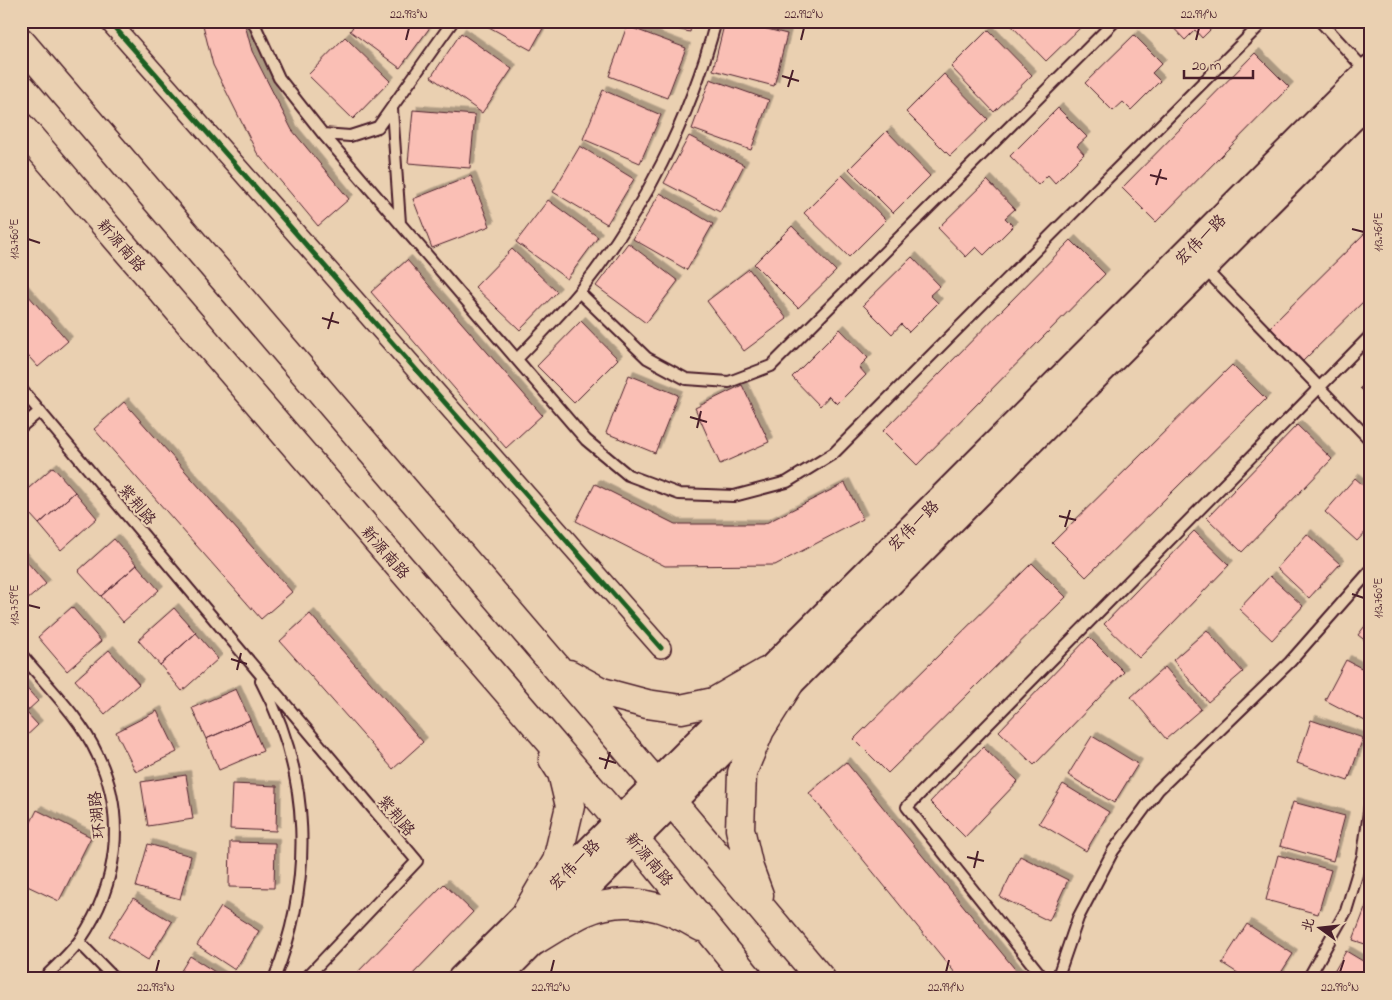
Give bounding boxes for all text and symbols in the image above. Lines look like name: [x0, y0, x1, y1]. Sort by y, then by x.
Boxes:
text: 22.993°N: [390, 6, 428, 24]
text: 22.992°N: [785, 6, 823, 24]
text: 22.991°N: [1181, 6, 1217, 24]
scale bar: [1184, 48, 1253, 80]
text: 20 m: [1192, 55, 1222, 77]
street label: 宏伟一路: [1170, 209, 1233, 272]
text: 113.761°E: [1370, 212, 1388, 252]
street label: 新源南路: [90, 214, 151, 278]
text: 113.760°E: [6, 219, 24, 259]
street label: 紫荆路: [112, 479, 161, 531]
street label: 宏伟一路: [883, 495, 946, 558]
street label: 新源南路: [354, 521, 415, 585]
text: 113.760°E: [1370, 578, 1388, 618]
text: 113.759°E: [6, 585, 24, 625]
street label: 环湖路: [84, 790, 112, 840]
street label: 紫荆路: [371, 790, 420, 842]
street label: 新源南路: [619, 828, 678, 893]
street label: 宏伟一路: [544, 834, 607, 897]
north arrow: [1294, 902, 1344, 952]
text: 北: [1297, 916, 1321, 935]
text: 22.993°N: [137, 979, 175, 997]
text: 22.992°N: [532, 979, 570, 997]
text: 22.991°N: [928, 979, 964, 997]
text: 22.990°N: [1321, 979, 1359, 997]

